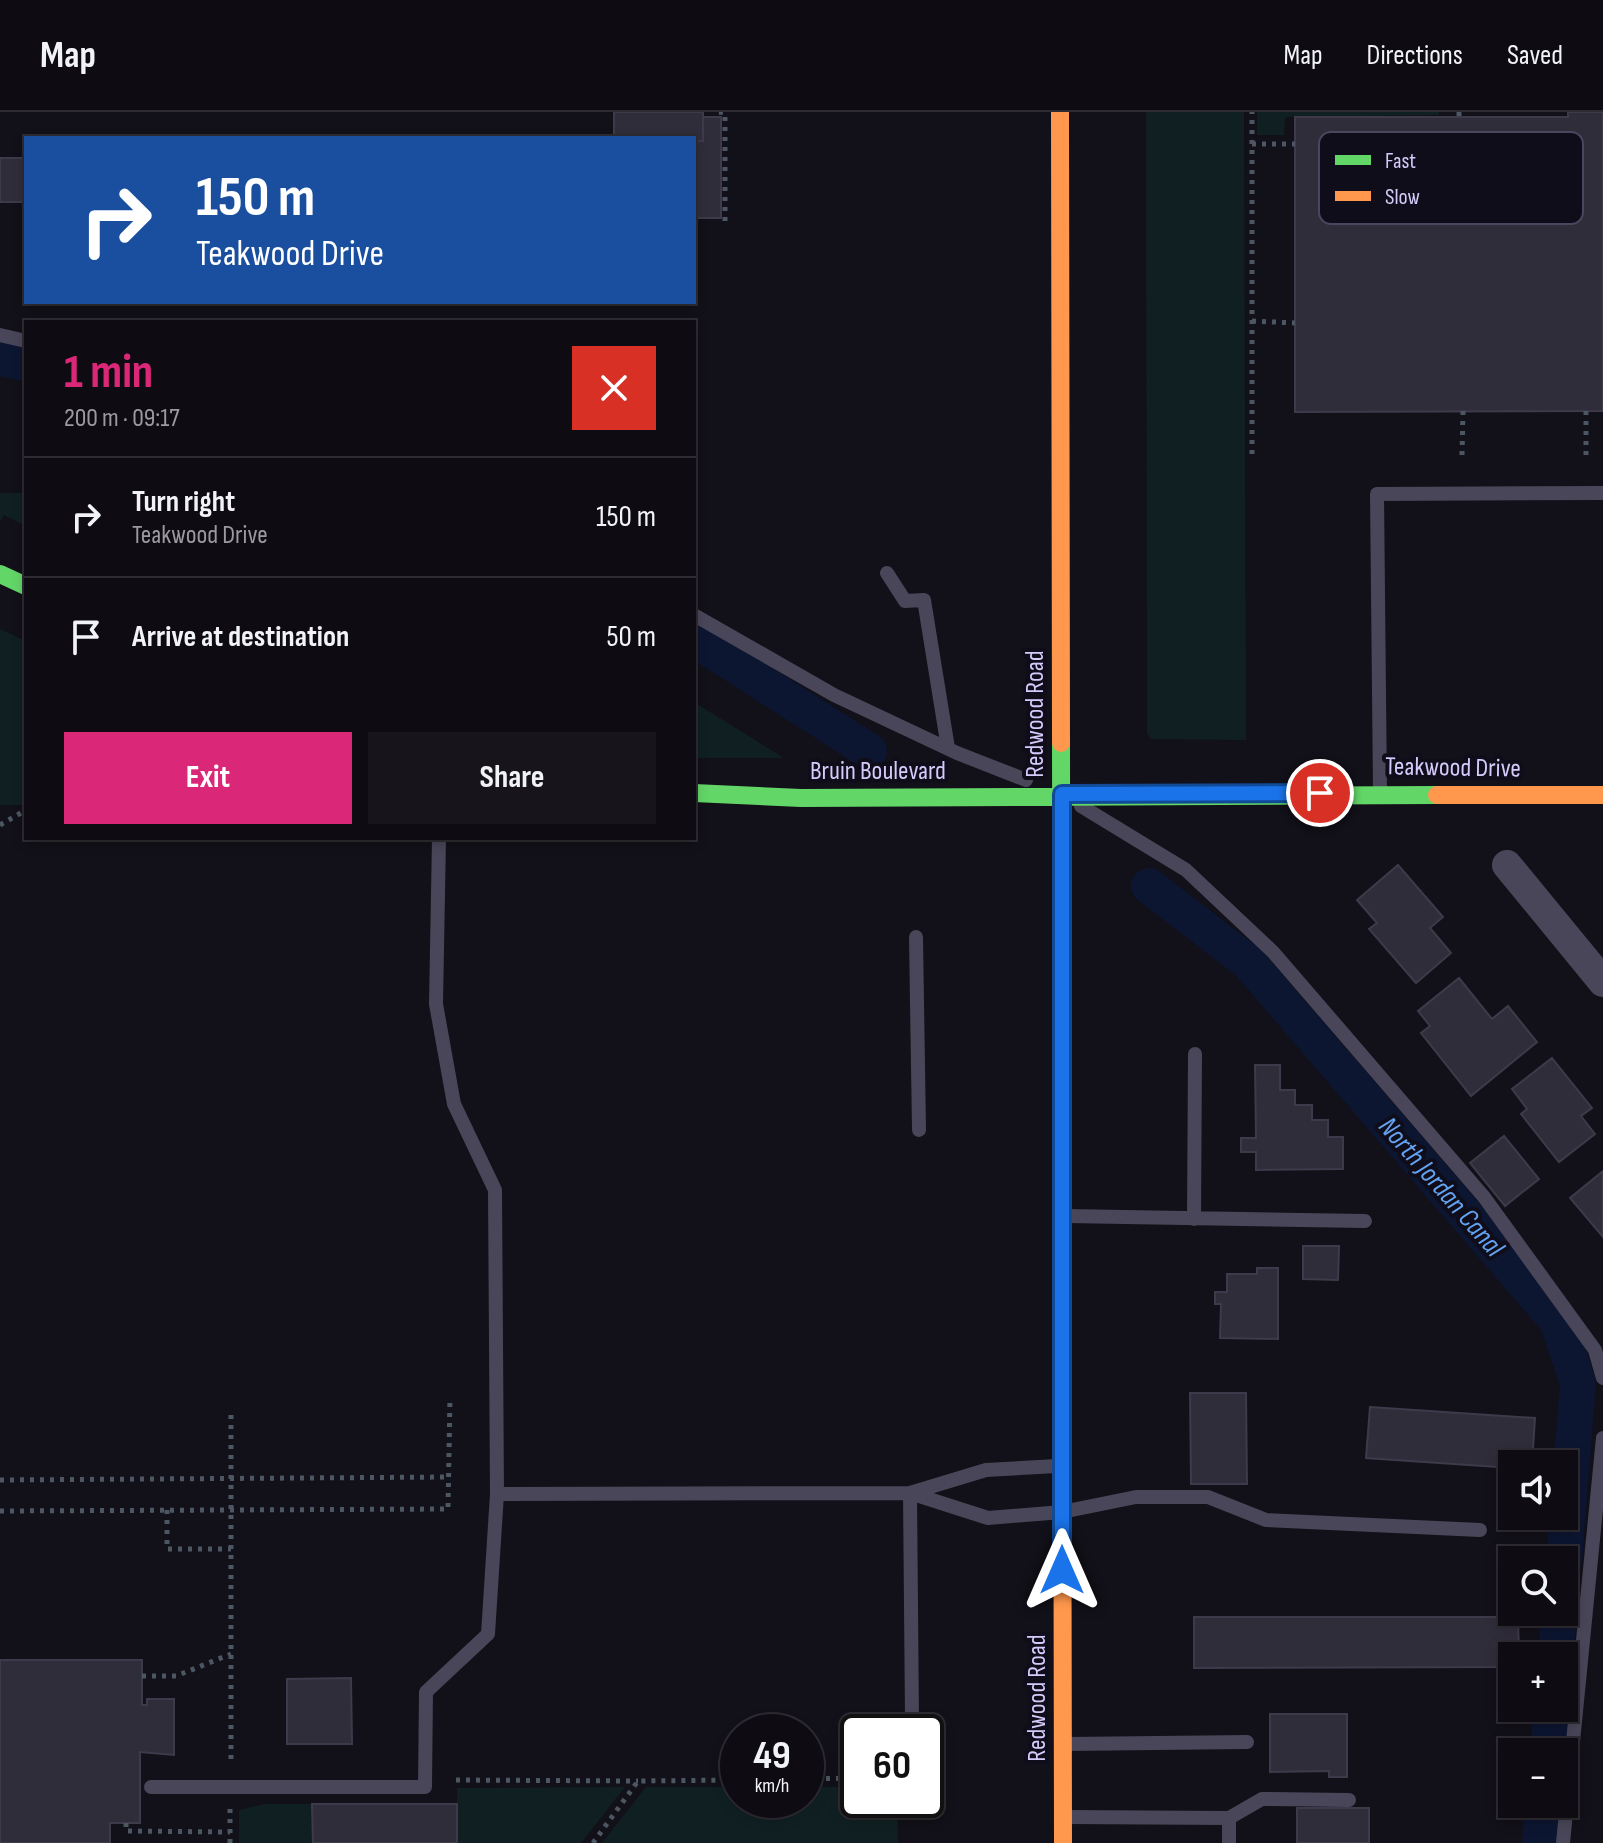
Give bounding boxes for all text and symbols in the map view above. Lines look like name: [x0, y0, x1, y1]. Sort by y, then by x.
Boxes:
text: Map: [40, 33, 96, 78]
text: Map: [1284, 39, 1323, 72]
text: Directions: [1367, 39, 1463, 72]
text: Saved: [1507, 39, 1563, 72]
legend: [1319, 132, 1583, 224]
text: Fast: [1385, 148, 1416, 175]
text: 150 m: [196, 165, 315, 232]
icon: right: [64, 168, 168, 272]
text: Slow: [1385, 184, 1420, 211]
text: Teakwood Drive: [196, 233, 384, 276]
text: 1 min: [64, 344, 153, 401]
button: close: [572, 346, 656, 430]
text: 200 m · 09:17: [64, 403, 180, 434]
text: Turn right: [132, 484, 235, 520]
icon: right: [64, 495, 108, 539]
text: 150 m: [596, 499, 656, 535]
text: Teakwood Drive: [132, 520, 268, 551]
icon: arrive: [64, 615, 108, 659]
text: Arrive at destination: [132, 619, 349, 655]
text: 50 m: [607, 619, 656, 655]
street label: Redwood Road: [1020, 650, 1051, 778]
button: Exit: [64, 732, 352, 824]
button: Share: [368, 732, 656, 824]
street label: Teakwood Drive: [1385, 751, 1521, 785]
street label: Bruin Boulevard: [810, 756, 946, 787]
pin: [1286, 759, 1354, 827]
icon: arrive: [1298, 771, 1342, 815]
water label: North Jordan Canal: [1371, 1110, 1511, 1264]
map controls: [1498, 1450, 1578, 1818]
button: sound: [1498, 1450, 1578, 1530]
position arrow: [1020, 1528, 1104, 1612]
button: search: [1498, 1546, 1578, 1626]
street label: Redwood Road: [1022, 1634, 1053, 1762]
button: +: [1498, 1642, 1578, 1722]
speed limit sign: 60: [840, 1714, 944, 1818]
text: 49: [753, 1732, 791, 1780]
button: −: [1498, 1738, 1578, 1818]
text: km/h: [755, 1774, 789, 1798]

